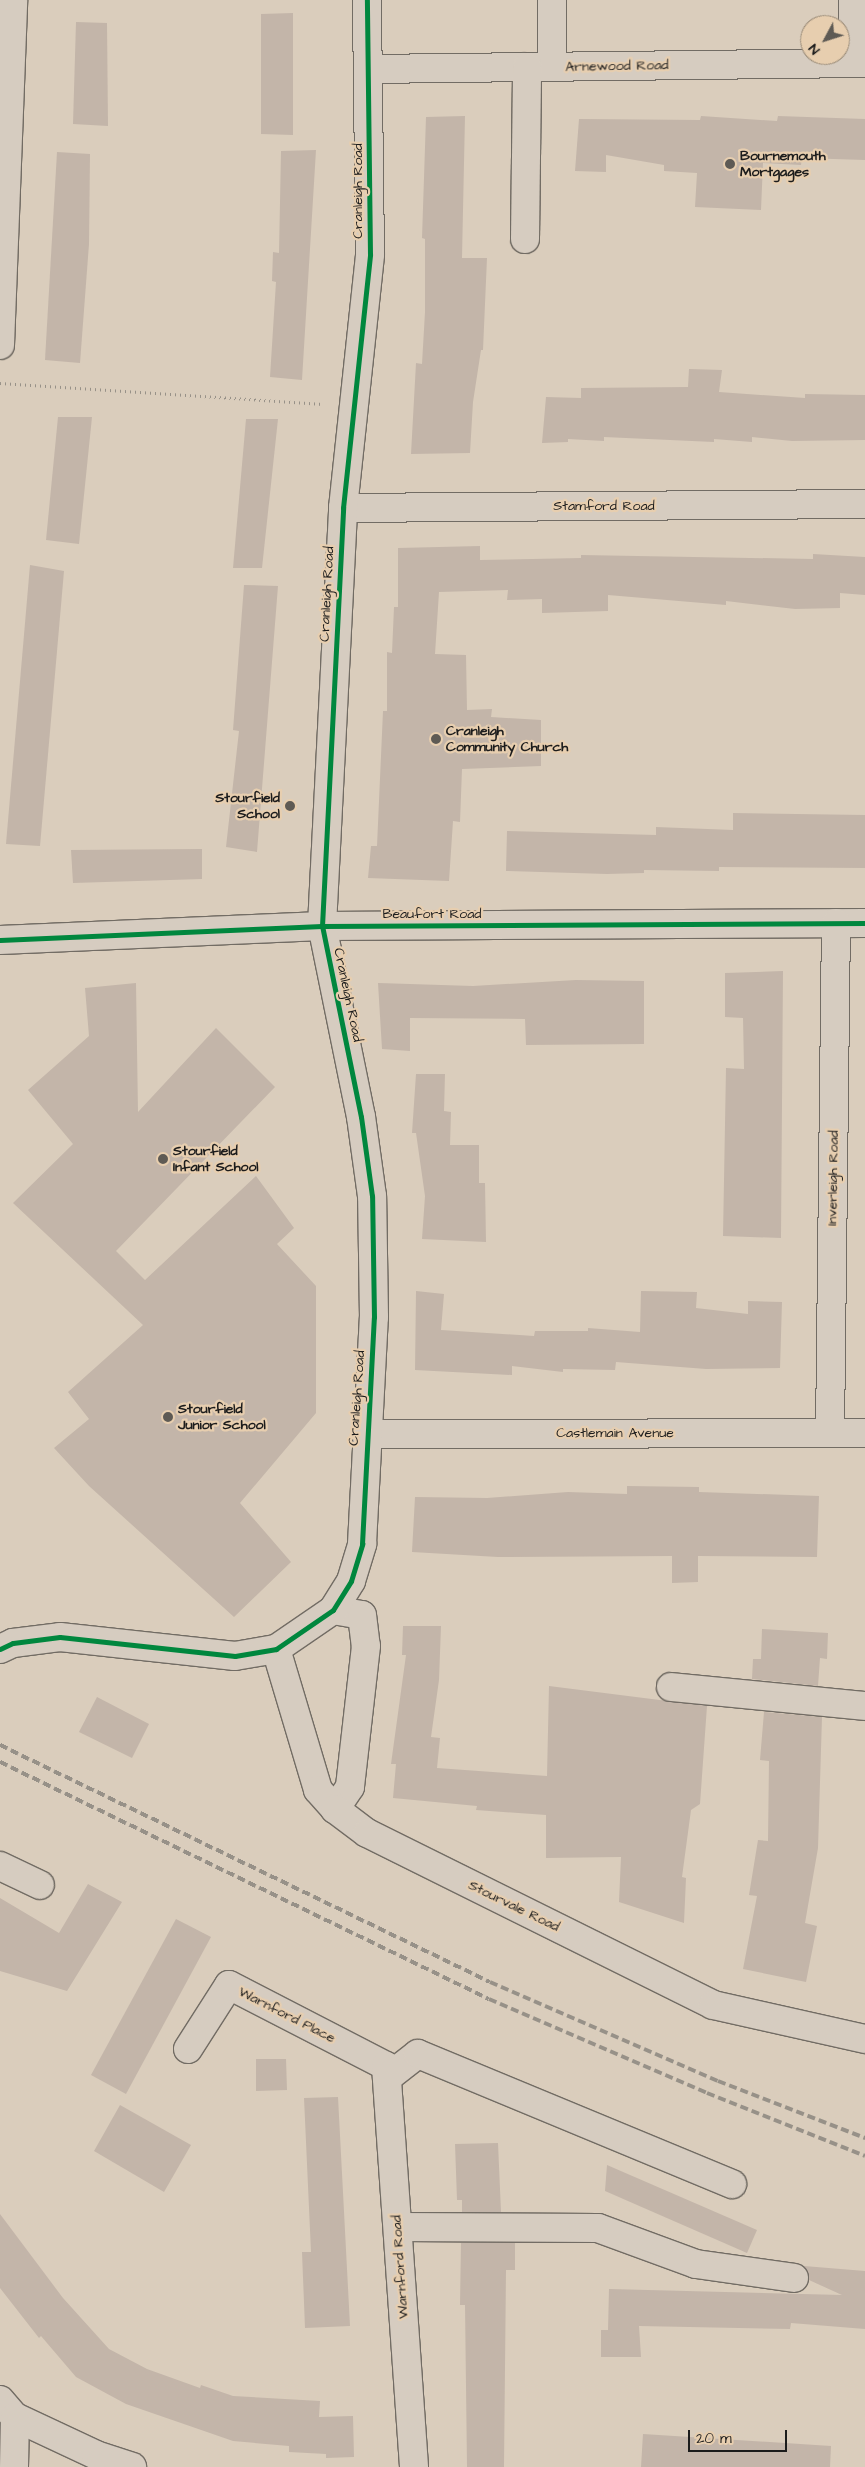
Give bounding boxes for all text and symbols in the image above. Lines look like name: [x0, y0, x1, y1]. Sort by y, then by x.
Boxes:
north arrow: [800, 15, 850, 65]
text: N: [804, 39, 825, 59]
street label: Arnewood Road: [565, 57, 669, 75]
street label: Cranleigh Road: [350, 143, 366, 239]
place label: Bournemouth Mortgages: [740, 148, 826, 180]
marker: Bournemouth Mortgages: [724, 158, 736, 170]
street label: Stamford Road: [553, 498, 655, 514]
street label: Cranleigh Road: [316, 546, 338, 642]
place label: Cranleigh Community Church: [446, 723, 568, 756]
marker: Cranleigh Community Church: [430, 733, 442, 745]
place label: Stourfield School: [215, 790, 280, 822]
marker: Stourfield School: [284, 800, 296, 812]
street label: Beaufort Road: [382, 906, 482, 922]
street label: Cranleigh Road: [330, 947, 366, 1043]
street label: Inverleigh Road: [824, 1130, 842, 1226]
place label: Stourfield Infant School: [173, 1143, 259, 1176]
marker: Stourfield Infant School: [157, 1153, 169, 1165]
street label: Cranleigh Road: [345, 1350, 369, 1446]
place label: Stourfield Junior School: [178, 1401, 266, 1434]
marker: Stourfield Junior School: [162, 1411, 174, 1423]
street label: Castlemain Avenue: [556, 1425, 674, 1441]
street label: Stourvale Road: [466, 1877, 562, 1935]
street label: Warnford Place: [236, 1983, 338, 2047]
street label: Warnford Road: [388, 2215, 412, 2319]
scale bar: [690, 2420, 789, 2452]
text: 20 m: [696, 2428, 732, 2449]

